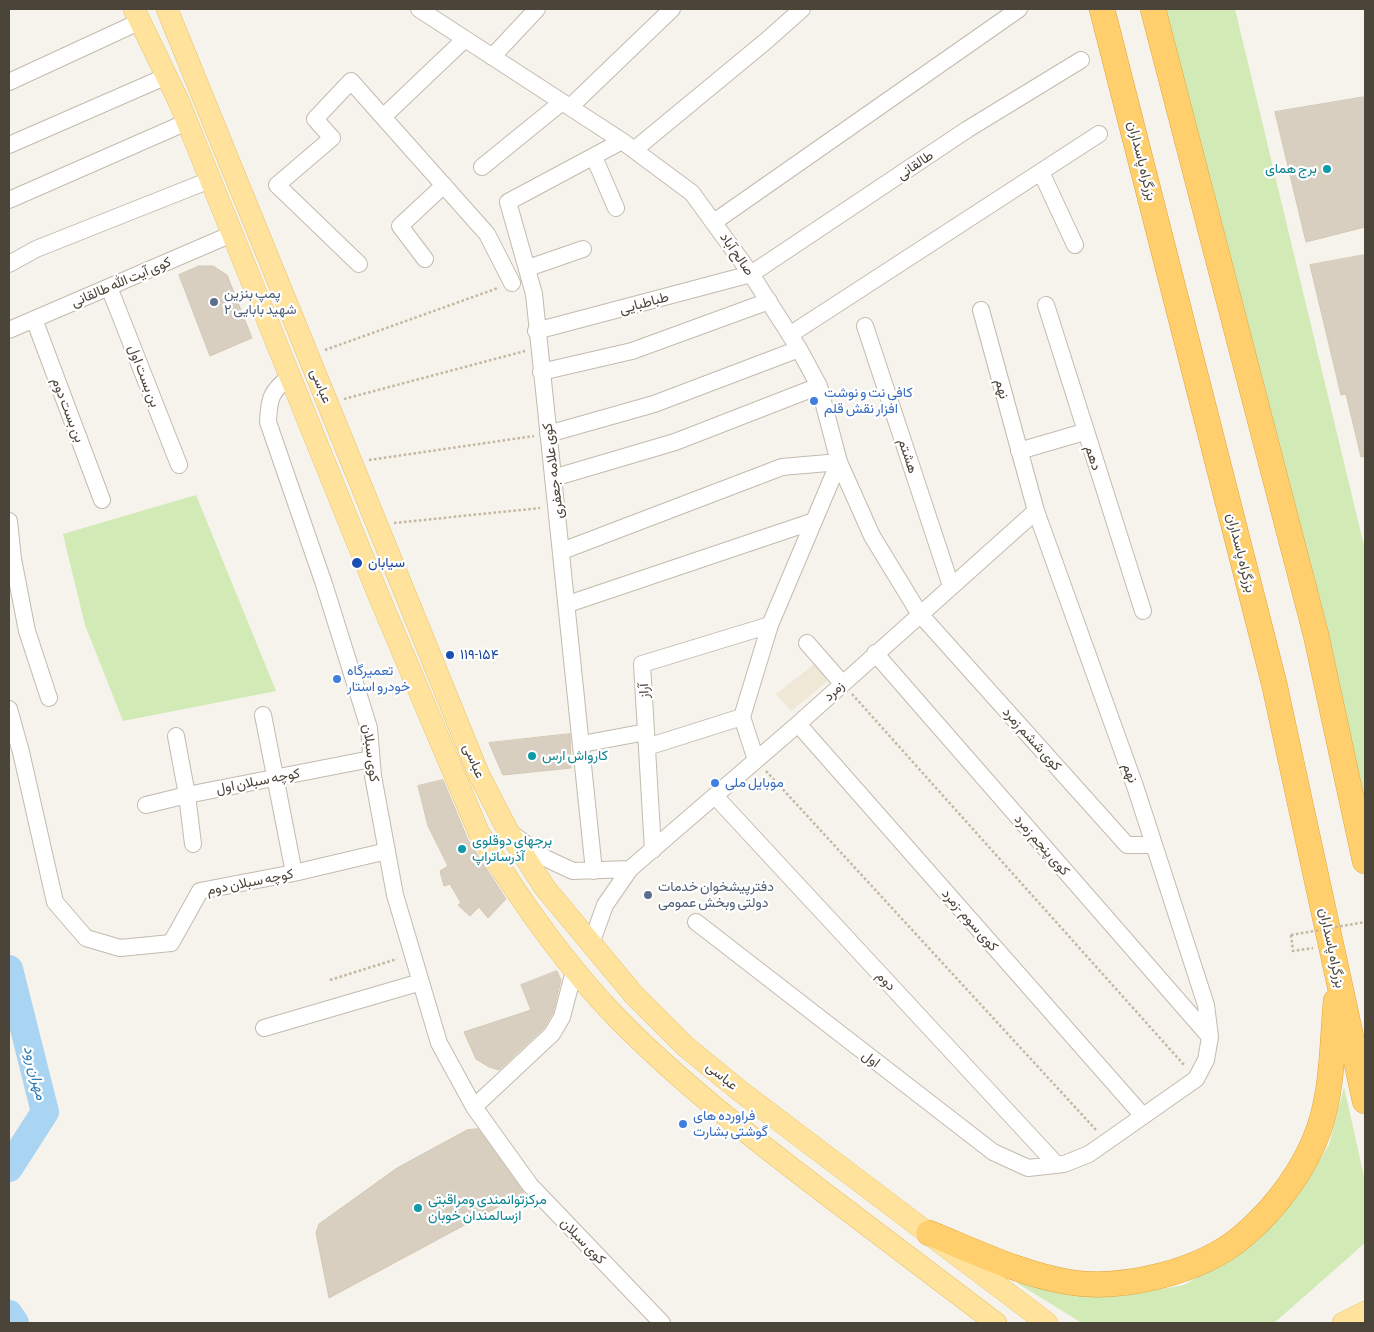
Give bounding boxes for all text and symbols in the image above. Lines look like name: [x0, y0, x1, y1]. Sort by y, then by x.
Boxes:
street label: بزرگراه پاسداران: [1124, 119, 1160, 203]
street label: طالقانی: [894, 147, 936, 183]
place label: برج همای: [1265, 161, 1317, 177]
marker: برج همای: [1321, 163, 1333, 175]
street label: صالح آباد: [716, 229, 758, 279]
street label: کوی آیت الله طالقانی: [69, 253, 173, 311]
place label: پمپ بنزین شهید بابایی ۲: [224, 286, 297, 318]
street label: طباطبایی: [617, 288, 671, 318]
marker: پمپ بنزین شهید بابایی ۲: [208, 296, 220, 308]
street label: بن بست اول: [124, 342, 164, 410]
street label: عباسى: [306, 366, 336, 406]
street label: بن بست دوم: [48, 375, 88, 445]
street label: نهم: [991, 377, 1013, 401]
place label: کافی نت و نوشت افزار نقش قلم: [824, 385, 913, 418]
marker: کافی نت و نوشت افزار نقش قلم: [808, 395, 820, 407]
street label: کوی علامه جعفری: [539, 422, 567, 520]
street label: هشتم: [895, 437, 921, 475]
street label: دهم: [1081, 443, 1105, 473]
street label: بزرگراه پاسداران: [1223, 511, 1259, 595]
place label: سیابان: [368, 555, 405, 571]
marker: سیابان: [350, 556, 364, 570]
place label: ۱۱۹-۱۵۴: [460, 647, 499, 663]
marker: ۱۱۹-۱۵۴: [444, 649, 456, 661]
place label: تعمیرگاه خودرو استار: [347, 663, 410, 696]
marker: تعمیرگاه خودرو استار: [331, 673, 343, 685]
street label: زمرد: [820, 677, 848, 705]
street label: آراز: [635, 683, 653, 699]
street label: کوی ششم زمرد: [999, 704, 1065, 774]
street label: کوی سبلان: [359, 723, 383, 783]
street label: عباسى: [459, 741, 489, 781]
place label: کارواش ارس: [542, 748, 608, 764]
marker: کارواش ارس: [526, 750, 538, 762]
street label: نهم: [1119, 761, 1141, 785]
street label: کوچه سبلان اول: [215, 765, 301, 797]
place label: موبایل ملی: [725, 775, 784, 791]
marker: موبایل ملی: [709, 777, 721, 789]
street label: کوی پنجم زمرد: [1011, 811, 1073, 879]
place label: برجهای دوقلوی آذرساتراپ: [472, 833, 552, 866]
marker: برجهای دوقلوی آذرساتراپ: [456, 843, 468, 855]
street label: کوچه سبلان دوم: [205, 865, 295, 899]
place label: دفترپیشخوان خدمات دولتی وبخش عمومی: [658, 879, 774, 912]
street label: کوی سوم -زمرد: [938, 885, 1002, 955]
marker: دفترپیشخوان خدمات دولتی وبخش عمومی: [642, 889, 654, 901]
street label: بزرگراه پاسداران: [1315, 906, 1349, 990]
street label: دوم: [873, 968, 899, 994]
water label: مهران رود: [20, 1044, 50, 1102]
street label: اول: [859, 1047, 883, 1071]
street label: عباسى: [703, 1058, 741, 1094]
place label: فراورده های گوشتی بشارت: [693, 1108, 768, 1140]
marker: فراورده های گوشتی بشارت: [677, 1118, 689, 1130]
place label: مرکزتوانمندی ومراقبتی ازسالمندان خوبان: [428, 1192, 547, 1224]
marker: مرکزتوانمندی ومراقبتی ازسالمندان خوبان: [412, 1202, 424, 1214]
street label: کوی سبلان: [557, 1214, 609, 1268]

